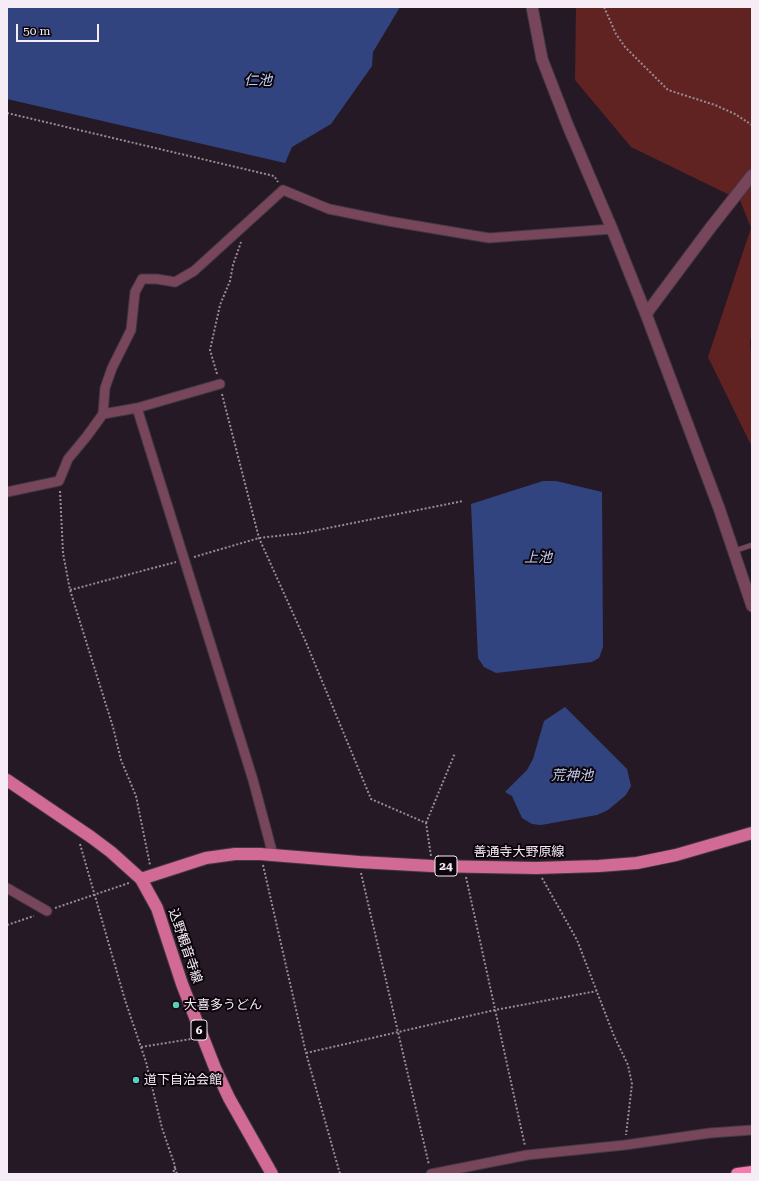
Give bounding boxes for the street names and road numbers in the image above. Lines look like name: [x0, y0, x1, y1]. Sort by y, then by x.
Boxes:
street label: 善通寺大野原線: [474, 844, 564, 860]
road number: 24: [435, 856, 457, 876]
street label: 込野観音寺線: [165, 907, 205, 985]
road number: 6: [191, 1020, 207, 1040]

